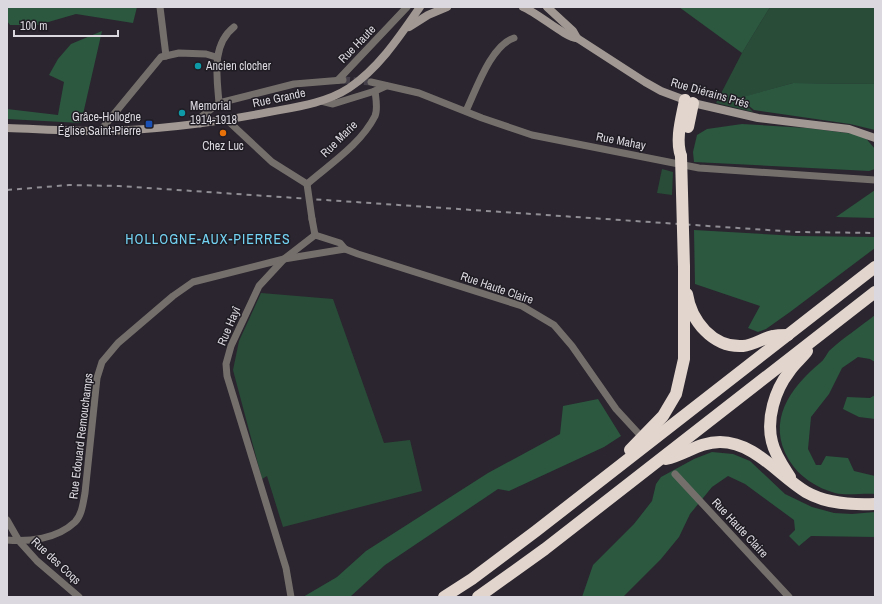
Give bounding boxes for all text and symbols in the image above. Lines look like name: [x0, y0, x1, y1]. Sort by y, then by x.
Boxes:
scale bar: [14, 12, 118, 38]
text: 100 m: [20, 18, 47, 34]
street label: Rue Haute: [335, 22, 379, 66]
place label: Ancien clocher: [205, 58, 272, 74]
marker: Ancien clocher: [193, 61, 203, 71]
street label: Rue Diérains Prés: [669, 74, 751, 112]
street label: Rue Grande: [251, 85, 307, 111]
place label: Memorial 1914-1918: [190, 98, 237, 128]
marker: Memorial 1914-1918: [177, 108, 187, 118]
place label: Grâce-Hollogne Église Saint-Pierre: [58, 109, 141, 139]
street label: Rue Marie: [317, 117, 361, 161]
marker: Grâce-Hollogne Église Saint-Pierre: [144, 119, 154, 129]
marker: Chez Luc: [218, 128, 228, 138]
street label: Rue Mahay: [595, 128, 647, 154]
place label: Chez Luc: [202, 138, 244, 154]
district label: HOLLOGNE-AUX-PIERRES: [125, 230, 291, 248]
street label: Rue Haute Claire: [458, 268, 536, 308]
street label: Rue Hayî: [214, 304, 244, 348]
street label: Rue Edouard Remouchamps: [65, 372, 97, 500]
street label: Rue Haute Claire: [708, 495, 772, 561]
street label: Rue des Coqs: [28, 534, 84, 588]

